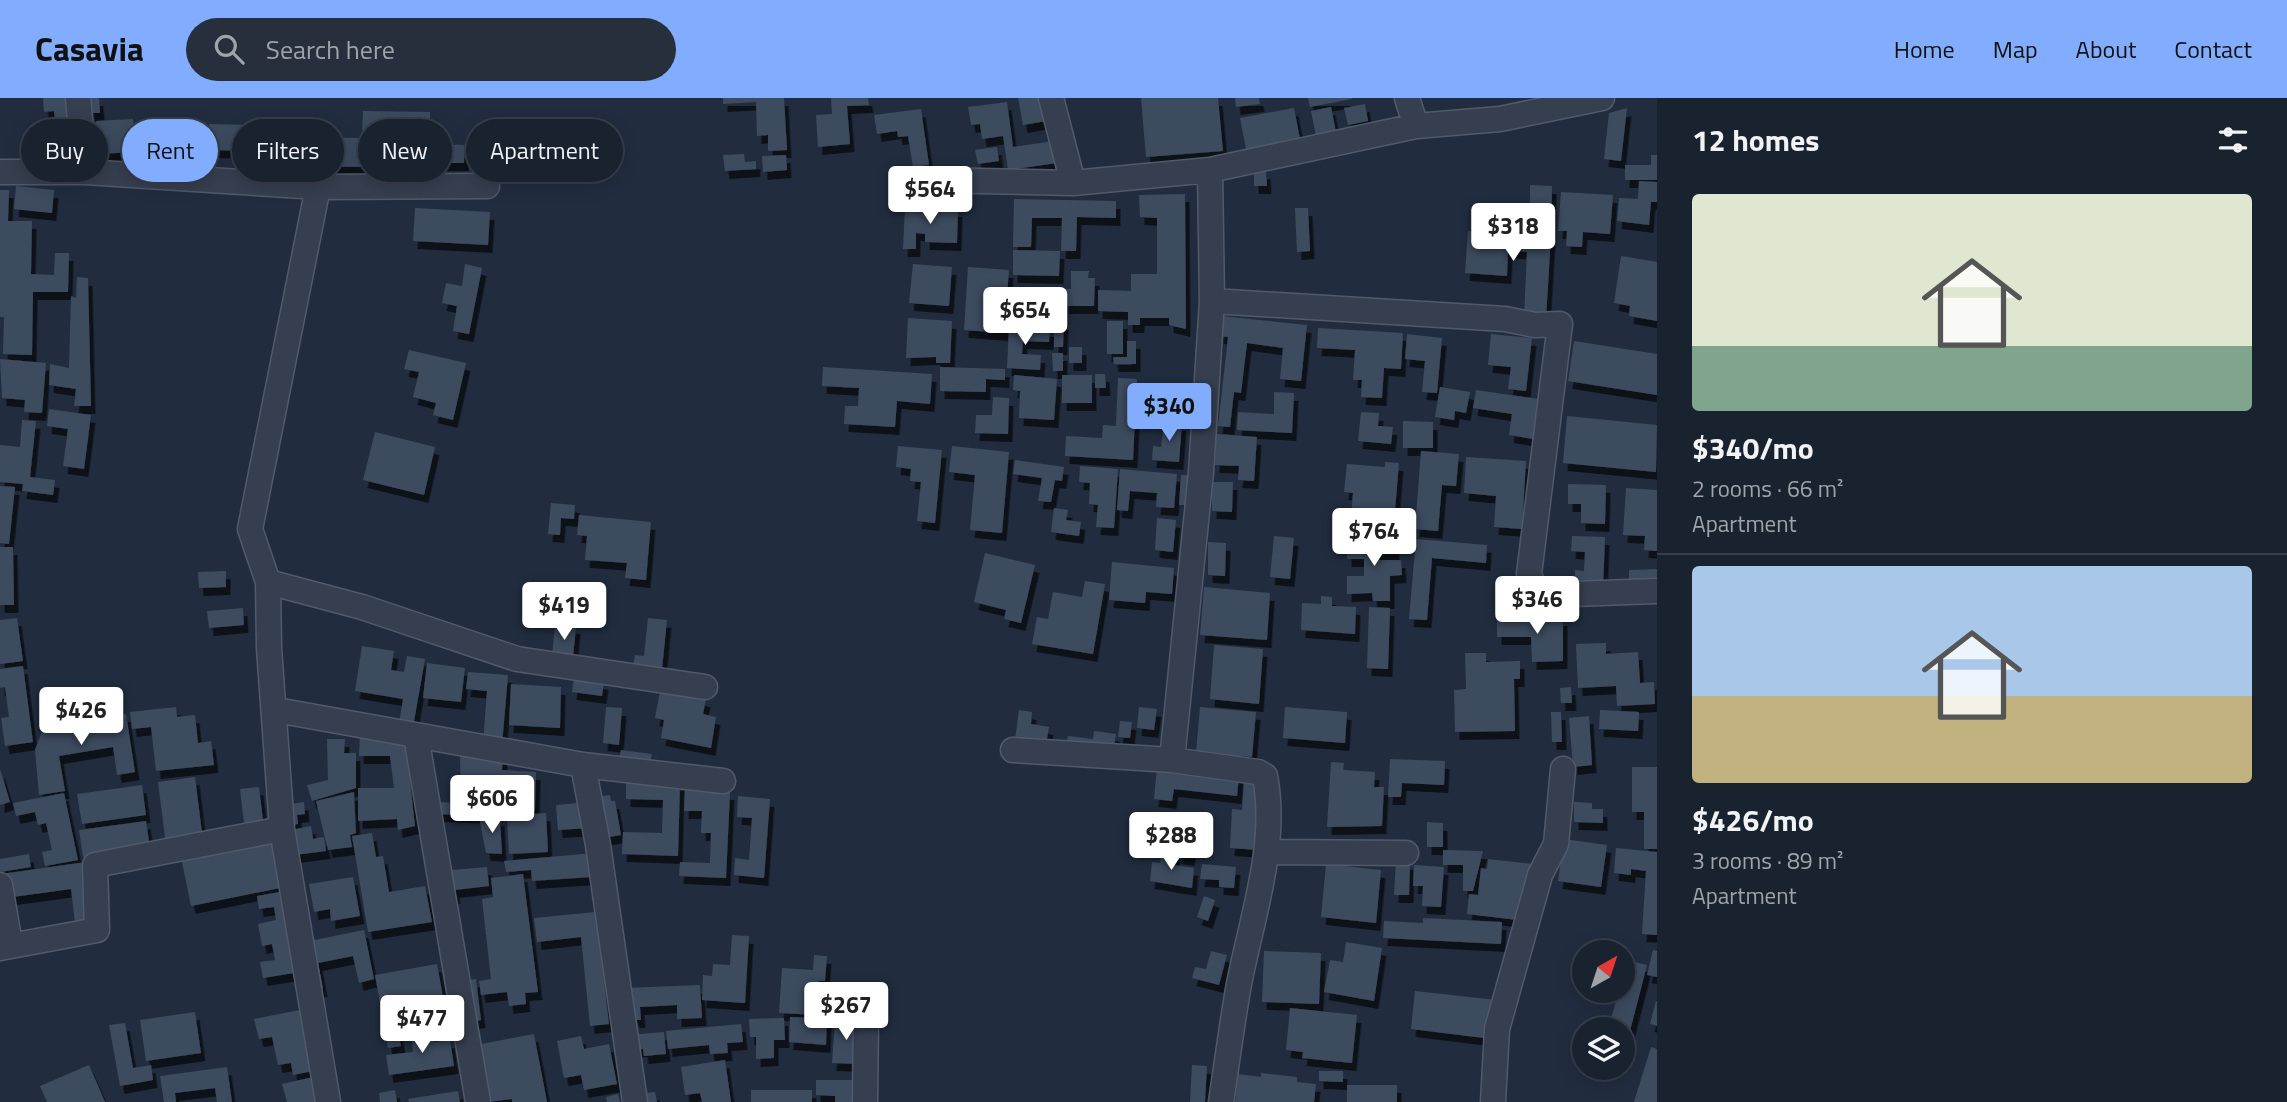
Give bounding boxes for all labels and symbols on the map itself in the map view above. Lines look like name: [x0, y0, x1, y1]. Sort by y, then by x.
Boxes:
pin: $564: [889, 166, 971, 226]
pin: $318: [1472, 204, 1554, 263]
pin: $654: [984, 288, 1066, 347]
pin: $340: [1128, 384, 1210, 443]
pin: $764: [1333, 508, 1415, 568]
pin: $346: [1496, 576, 1578, 636]
pin: $419: [523, 582, 605, 642]
pin: $426: [40, 688, 122, 747]
pin: $606: [451, 776, 533, 835]
pin: $288: [1130, 812, 1212, 872]
north arrow: [1572, 940, 1634, 1003]
pin: $267: [805, 982, 887, 1042]
pin: $477: [381, 996, 463, 1055]

